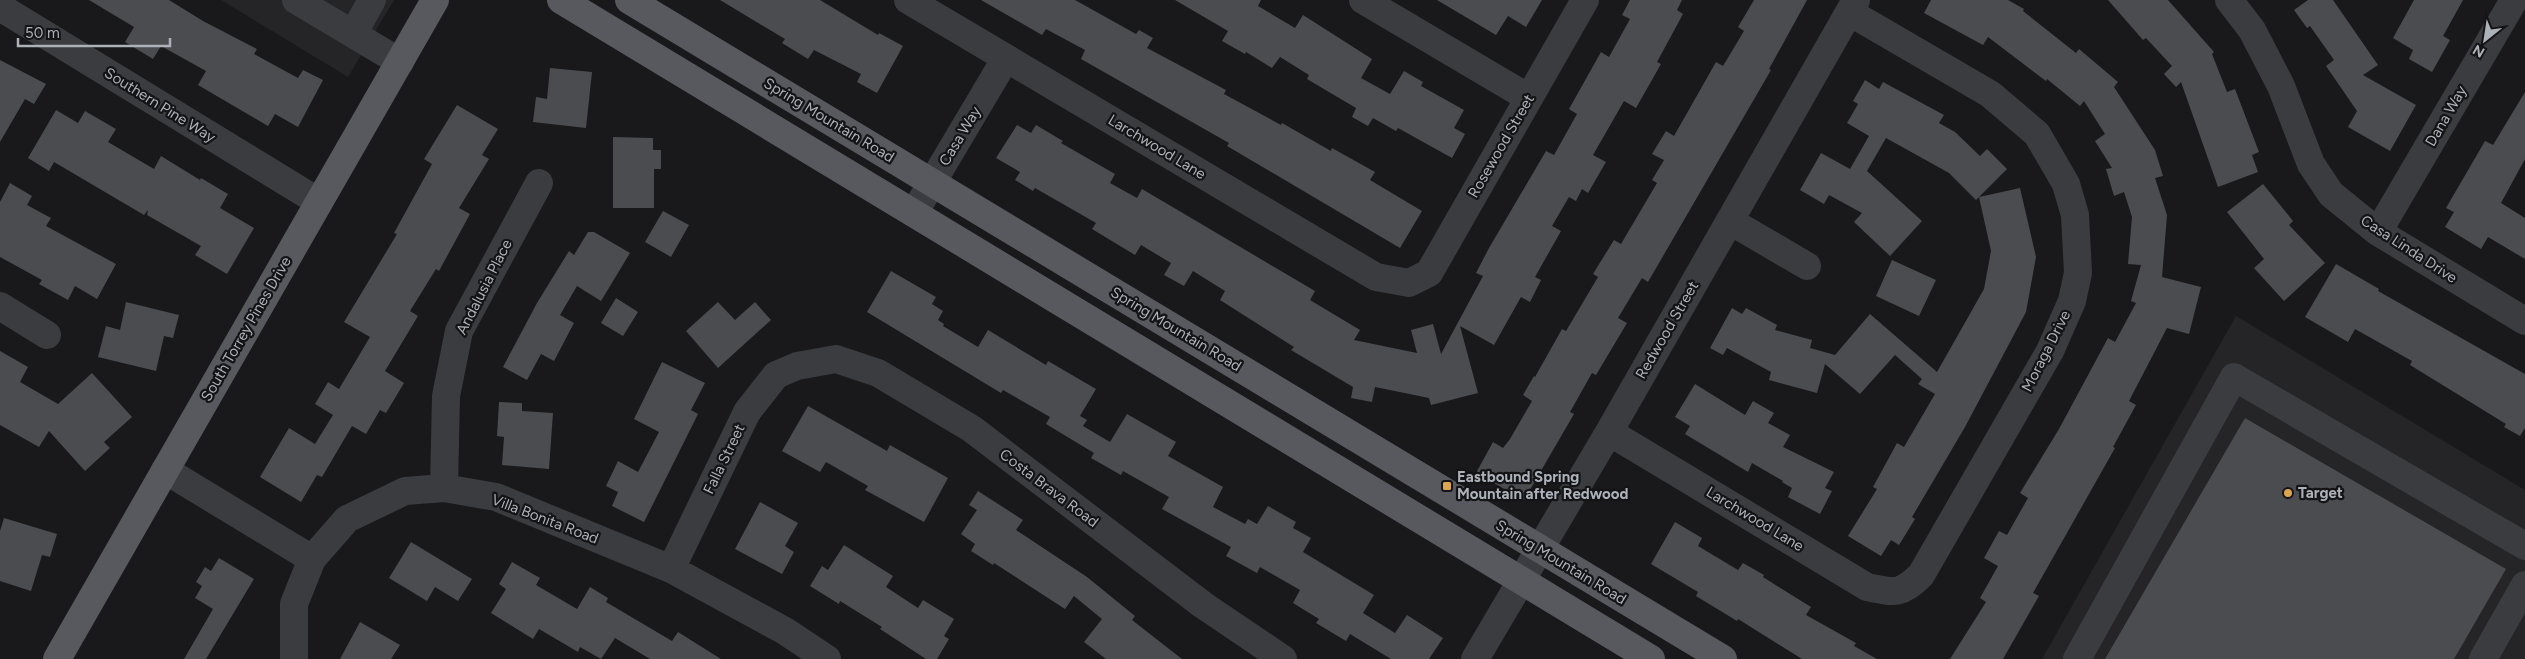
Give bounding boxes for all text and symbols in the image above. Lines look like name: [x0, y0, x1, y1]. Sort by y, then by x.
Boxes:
scale bar: [18, 15, 170, 47]
north arrow: [2460, 15, 2510, 65]
text: 50 m: [25, 24, 60, 42]
text: N: [2470, 41, 2488, 61]
street label: Southern Pine Way: [101, 64, 219, 146]
street label: Spring Mountain Road: [760, 74, 898, 166]
street label: Dana Way: [2421, 82, 2471, 149]
street label: Rosewood Street: [1464, 91, 1538, 201]
street label: Casa Way: [935, 103, 985, 169]
street label: Larchwood Lane: [1105, 111, 1209, 183]
street label: Casa Linda Drive: [2357, 211, 2461, 287]
street label: Andalusia Place: [452, 236, 516, 338]
street label: South Torrey Pines Drive: [197, 254, 295, 404]
street label: Redwood Street: [1632, 278, 1702, 382]
street label: Spring Mountain Road: [1107, 283, 1245, 375]
street label: Moraga Drive: [2018, 307, 2074, 395]
street label: Falla Street: [699, 421, 749, 497]
street label: Costa Brava Road: [996, 445, 1102, 531]
place label: Eastbound Spring Mountain after Redwood: [1457, 468, 1628, 503]
marker: Eastbound Spring Mountain after Redwood: [1441, 480, 1453, 492]
street label: Larchwood Lane: [1703, 483, 1807, 555]
place label: Target: [2298, 484, 2343, 502]
marker: Target: [2282, 487, 2294, 499]
street label: Villa Bonita Road: [489, 490, 601, 548]
street label: Spring Mountain Road: [1492, 516, 1630, 608]

